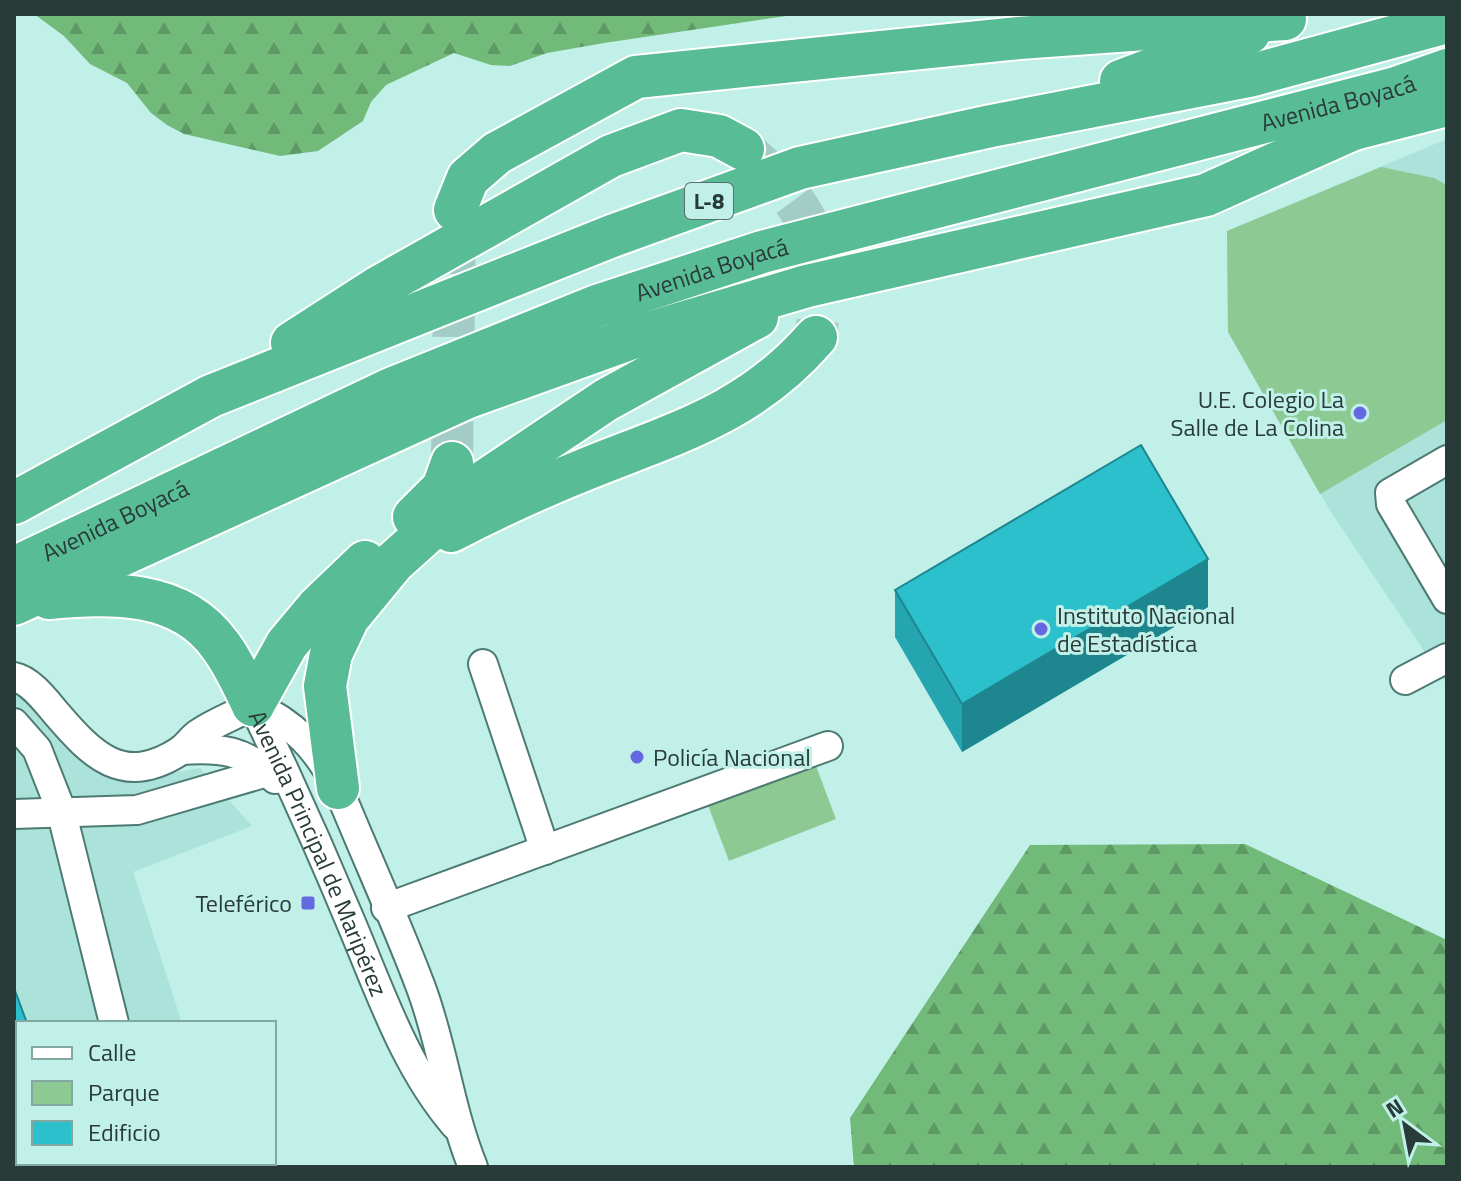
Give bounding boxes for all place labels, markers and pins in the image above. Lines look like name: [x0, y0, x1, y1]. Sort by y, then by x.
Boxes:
place label: U.E. Colegio La Salle de La Colina: [1170, 381, 1344, 445]
marker: U.E. Colegio La Salle de La Colina: [1351, 404, 1369, 422]
place label: Instituto Nacional de Estadística: [1057, 597, 1235, 661]
marker: Instituto Nacional de Estadística: [1032, 620, 1050, 638]
place label: Policía Nacional: [653, 739, 811, 775]
marker: Policía Nacional: [628, 748, 646, 766]
place label: Teleférico: [195, 885, 292, 921]
marker: Teleférico: [299, 894, 317, 912]

